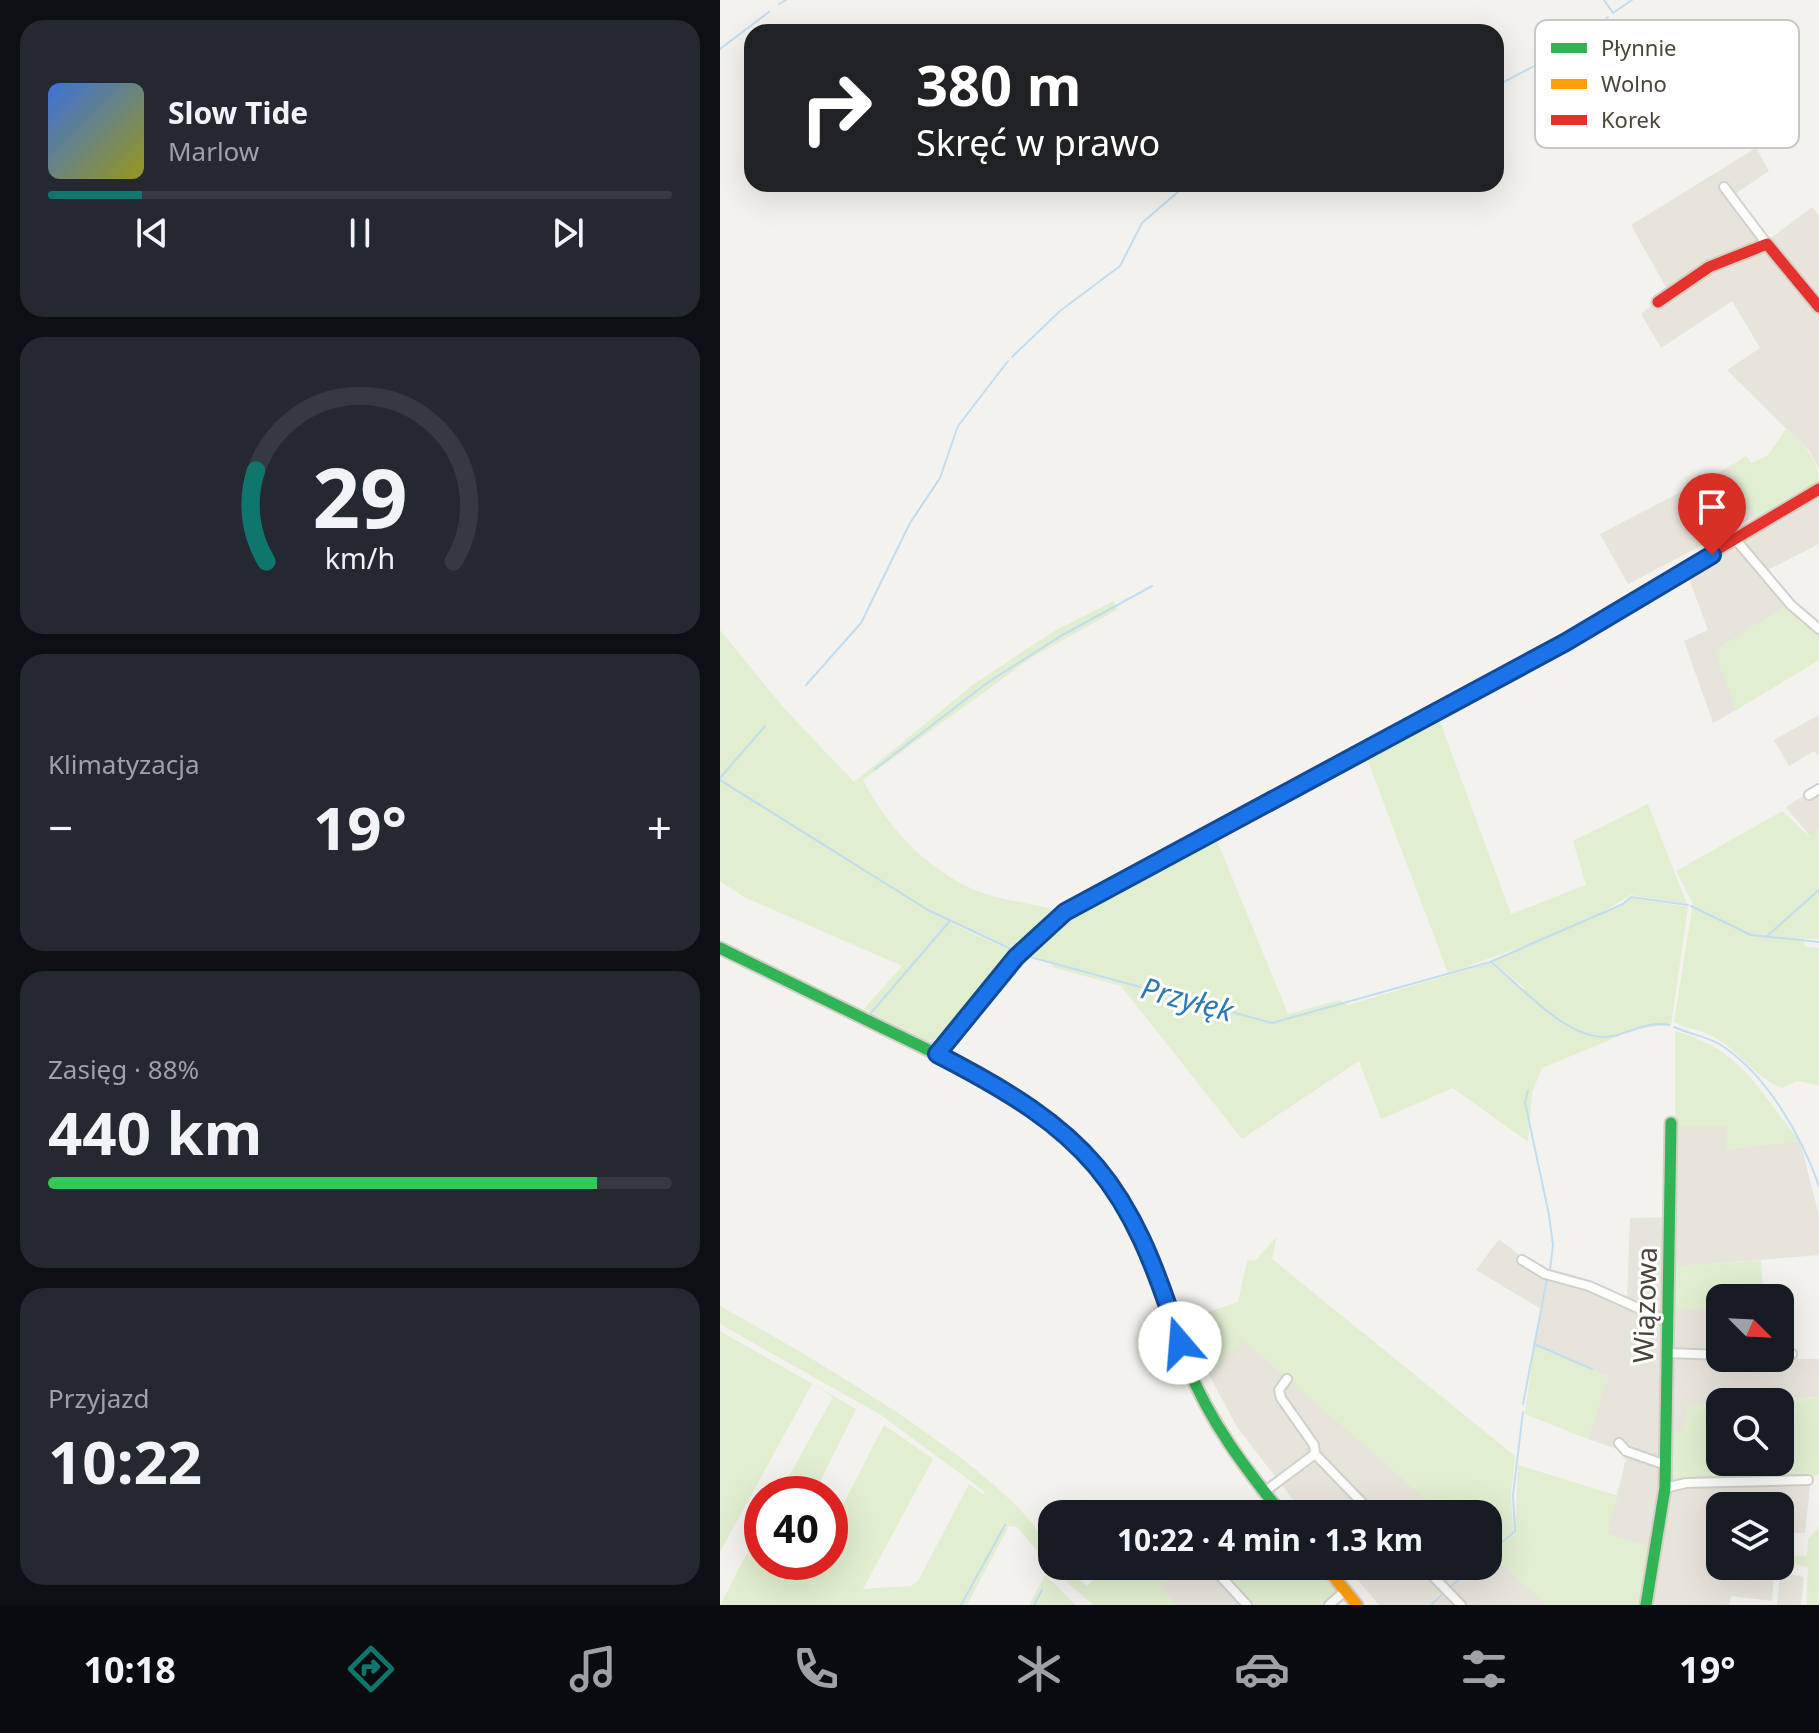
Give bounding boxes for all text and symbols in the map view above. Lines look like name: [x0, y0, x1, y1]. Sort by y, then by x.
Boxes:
legend: [1535, 20, 1799, 148]
text: Płynnie: [1601, 32, 1676, 62]
text: 380 m: [916, 46, 1081, 122]
icon: right: [784, 56, 888, 160]
text: Wolno: [1601, 68, 1667, 98]
text: Slow Tide: [168, 92, 308, 133]
text: Korek: [1601, 104, 1661, 134]
text: Skręć w prawo: [916, 118, 1160, 167]
text: Marlow: [168, 133, 259, 169]
icon: previous: [130, 211, 174, 255]
icon: pause: [338, 211, 382, 255]
icon: next: [546, 211, 590, 255]
text: 29: [312, 438, 408, 551]
pin: [1678, 473, 1746, 555]
icon: arrive: [1690, 485, 1734, 529]
text: km/h: [325, 538, 395, 577]
text: Klimatyzacja: [48, 746, 200, 782]
text: 19°: [313, 786, 407, 868]
text: −: [48, 797, 73, 857]
text: +: [647, 797, 672, 857]
water label: Przyłęk: [1137, 967, 1239, 1031]
text: Zasięg · 88%: [48, 1051, 199, 1087]
text: 440 km: [48, 1091, 262, 1173]
street label: Wiązowa: [1623, 1246, 1665, 1364]
north arrow: [1706, 1284, 1794, 1372]
map controls: [1706, 1284, 1794, 1580]
position arrow: [1138, 1301, 1222, 1385]
text: Przyjazd: [48, 1380, 149, 1416]
button: search: [1706, 1388, 1794, 1476]
text: 10:22: [48, 1420, 202, 1502]
speed limit sign: 40: [744, 1476, 848, 1580]
button: layers: [1706, 1492, 1794, 1580]
text: 10:22 · 4 min · 1.3 km: [1117, 1519, 1423, 1560]
icon: directions: [343, 1641, 399, 1697]
icon: music: [565, 1641, 621, 1697]
icon: phone: [788, 1641, 844, 1697]
icon: climate: [1011, 1641, 1067, 1697]
icon: car: [1234, 1641, 1290, 1697]
icon: filters: [1456, 1641, 1512, 1697]
text: 10:18: [83, 1645, 176, 1694]
text: 19°: [1679, 1645, 1736, 1694]

